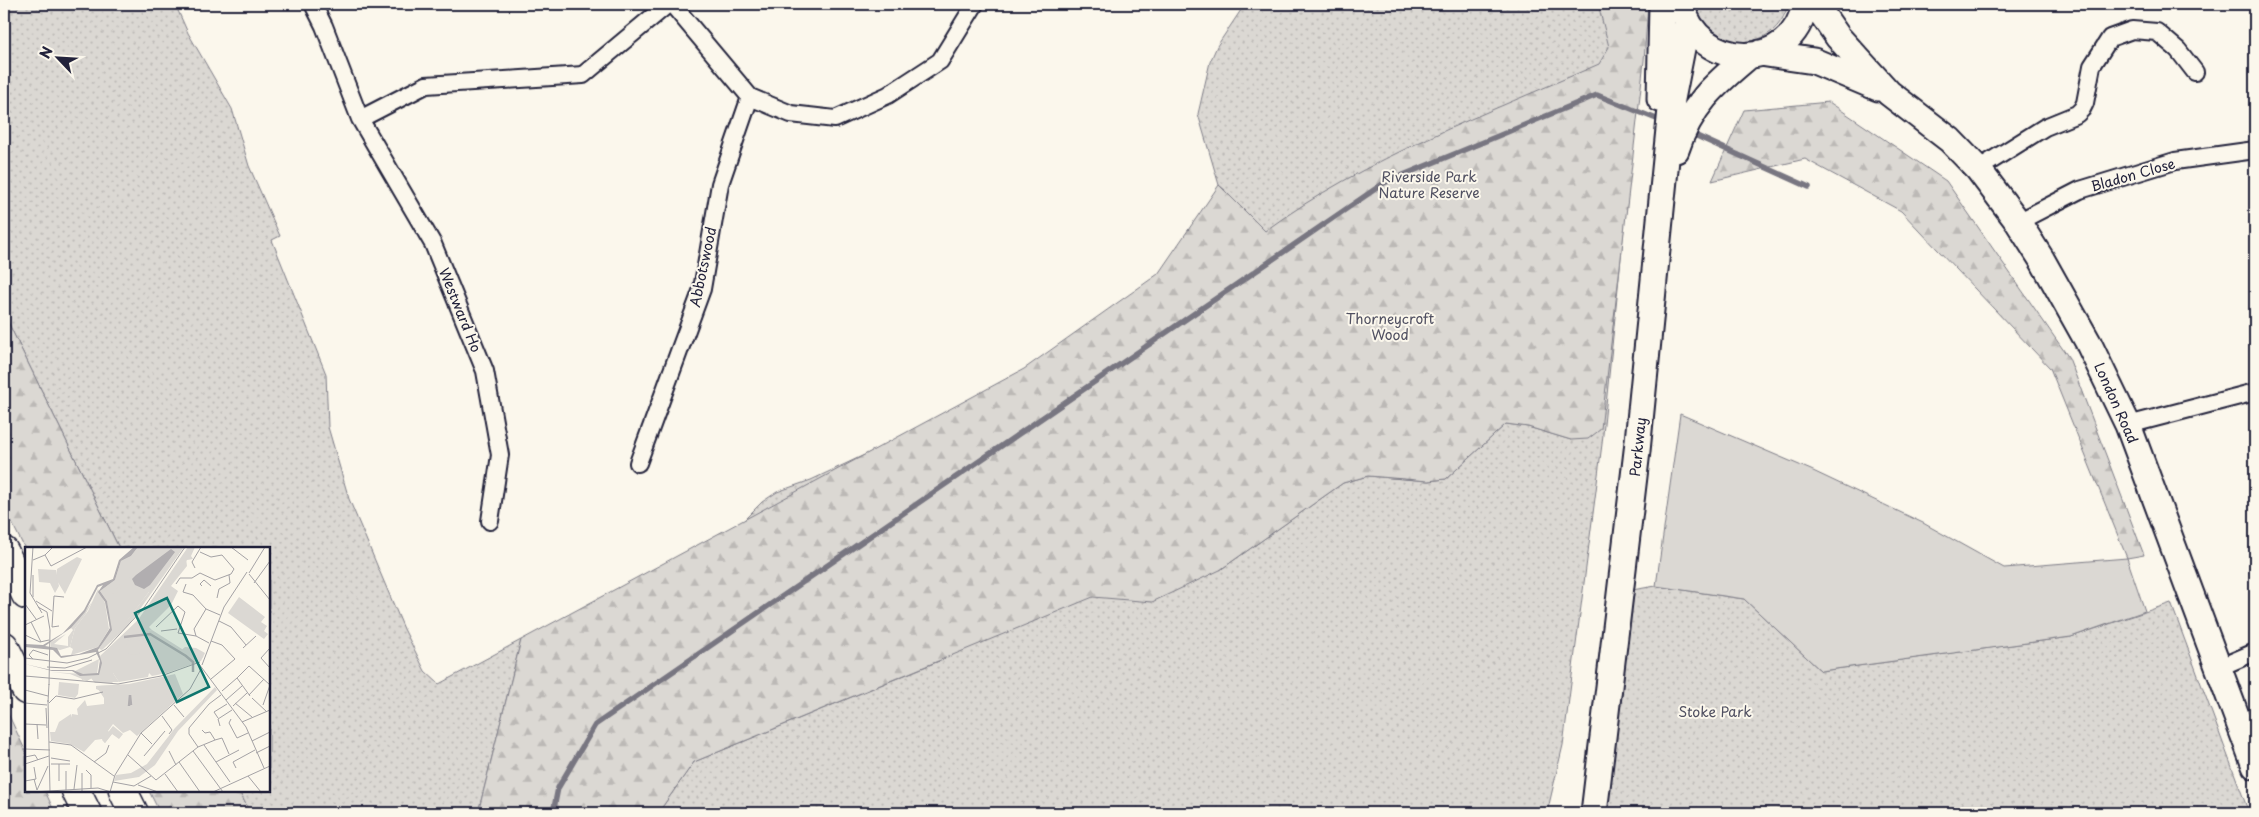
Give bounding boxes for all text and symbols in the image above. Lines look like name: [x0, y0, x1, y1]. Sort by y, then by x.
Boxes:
north arrow: [32, 32, 82, 82]
text: N: [34, 43, 58, 62]
street label: Bladon Close: [2088, 152, 2178, 197]
park label: Riverside Park Nature Reserve: [1378, 166, 1480, 203]
street label: Abbotswood: [684, 225, 721, 309]
street label: Westward Ho: [434, 264, 487, 355]
park label: Thorneycroft Wood: [1346, 308, 1435, 345]
street label: London Road: [2089, 359, 2144, 447]
street label: Parkway: [1624, 416, 1651, 478]
inset map: [25, 547, 270, 792]
park label: Stoke Park: [1678, 701, 1752, 722]

